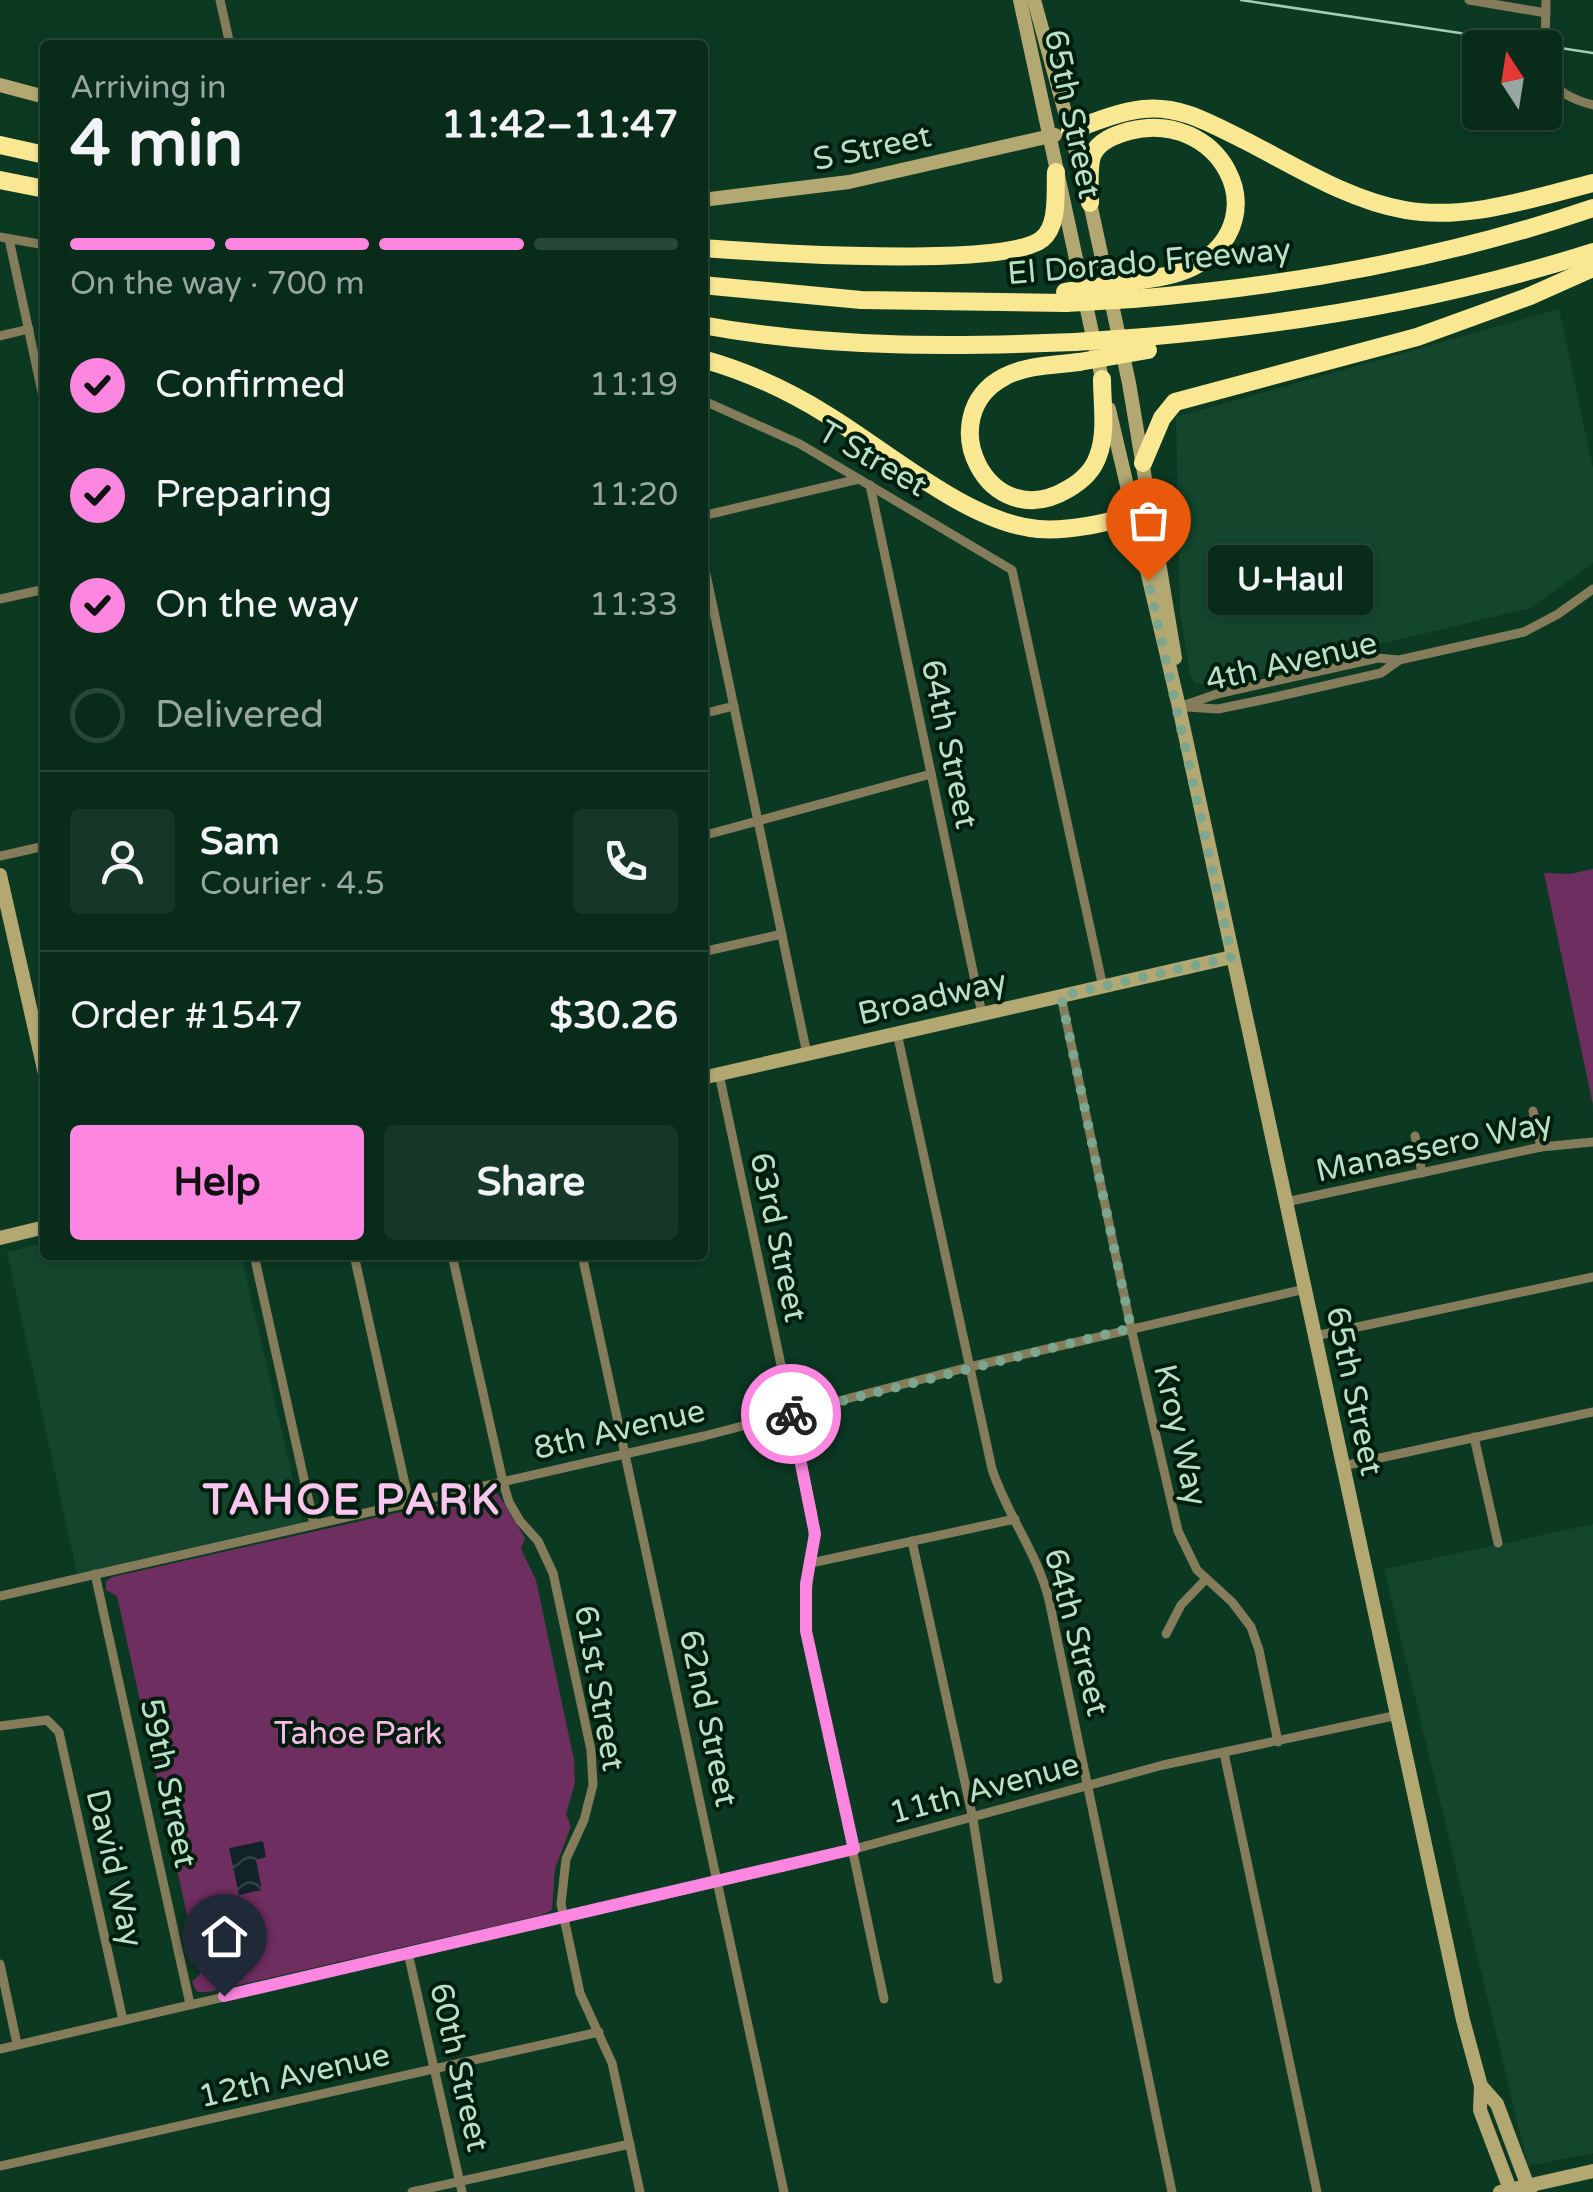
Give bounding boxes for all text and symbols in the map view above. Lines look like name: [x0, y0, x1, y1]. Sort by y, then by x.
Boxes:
street label: 65th Street: [1036, 26, 1108, 202]
north arrow: [1462, 30, 1562, 130]
map controls: [1462, 30, 1562, 130]
text: Arriving in: [70, 69, 227, 107]
text: 11:42–11:47: [441, 102, 678, 148]
text: 4 min: [70, 105, 243, 184]
street label: S Street: [810, 117, 935, 179]
street label: El Dorado Freeway: [1006, 231, 1292, 293]
text: On the way · 700 m: [70, 265, 365, 303]
icon: check: [70, 358, 125, 413]
text: Confirmed: [155, 362, 346, 408]
text: 11:19: [589, 366, 678, 404]
street label: T Street: [811, 413, 934, 505]
icon: check: [70, 468, 125, 523]
text: Preparing: [155, 472, 332, 518]
text: 11:20: [589, 476, 678, 514]
pin: [1106, 478, 1191, 581]
icon: bag: [1121, 493, 1176, 548]
callout: U-Haul: [1208, 545, 1373, 615]
text: U-Haul: [1237, 561, 1344, 599]
icon: check: [70, 578, 125, 633]
text: On the way: [155, 582, 359, 628]
text: 11:33: [589, 586, 678, 624]
street label: 4th Avenue: [1202, 624, 1381, 700]
street label: 64th Street: [913, 656, 985, 832]
text: Delivered: [155, 692, 324, 738]
button: person: [70, 809, 175, 914]
button: phone: [573, 809, 678, 914]
text: Sam: [200, 819, 280, 865]
text: Courier · 4.5: [200, 865, 385, 903]
street label: Broadway: [854, 962, 1010, 1034]
text: Order #1547: [70, 993, 303, 1039]
text: $30.26: [549, 993, 678, 1039]
street label: Manassero Way: [1313, 1103, 1556, 1191]
button: Help: [70, 1125, 364, 1240]
button: Share: [384, 1125, 678, 1240]
street label: 63rd Street: [742, 1149, 814, 1325]
street label: 65th Street: [1318, 1303, 1390, 1479]
street label: Kroy Way: [1145, 1361, 1215, 1510]
courier: [741, 1364, 841, 1464]
icon: bike: [764, 1387, 819, 1442]
street label: 8th Avenue: [530, 1392, 709, 1468]
district label: TAHOE PARK: [202, 1475, 501, 1526]
street label: 64th Street: [1035, 1544, 1117, 1720]
street label: 61st Street: [566, 1602, 632, 1774]
street label: 62nd Street: [671, 1626, 745, 1810]
street label: 59th Street: [132, 1695, 204, 1871]
park label: Tahoe Park: [274, 1715, 442, 1753]
street label: 11th Avenue: [885, 1745, 1083, 1833]
street label: David Way: [77, 1786, 151, 1951]
pin: [182, 1894, 267, 1997]
icon: home: [197, 1909, 252, 1964]
street label: 60th Street: [421, 1979, 497, 2155]
street label: 12th Avenue: [195, 2036, 393, 2116]

